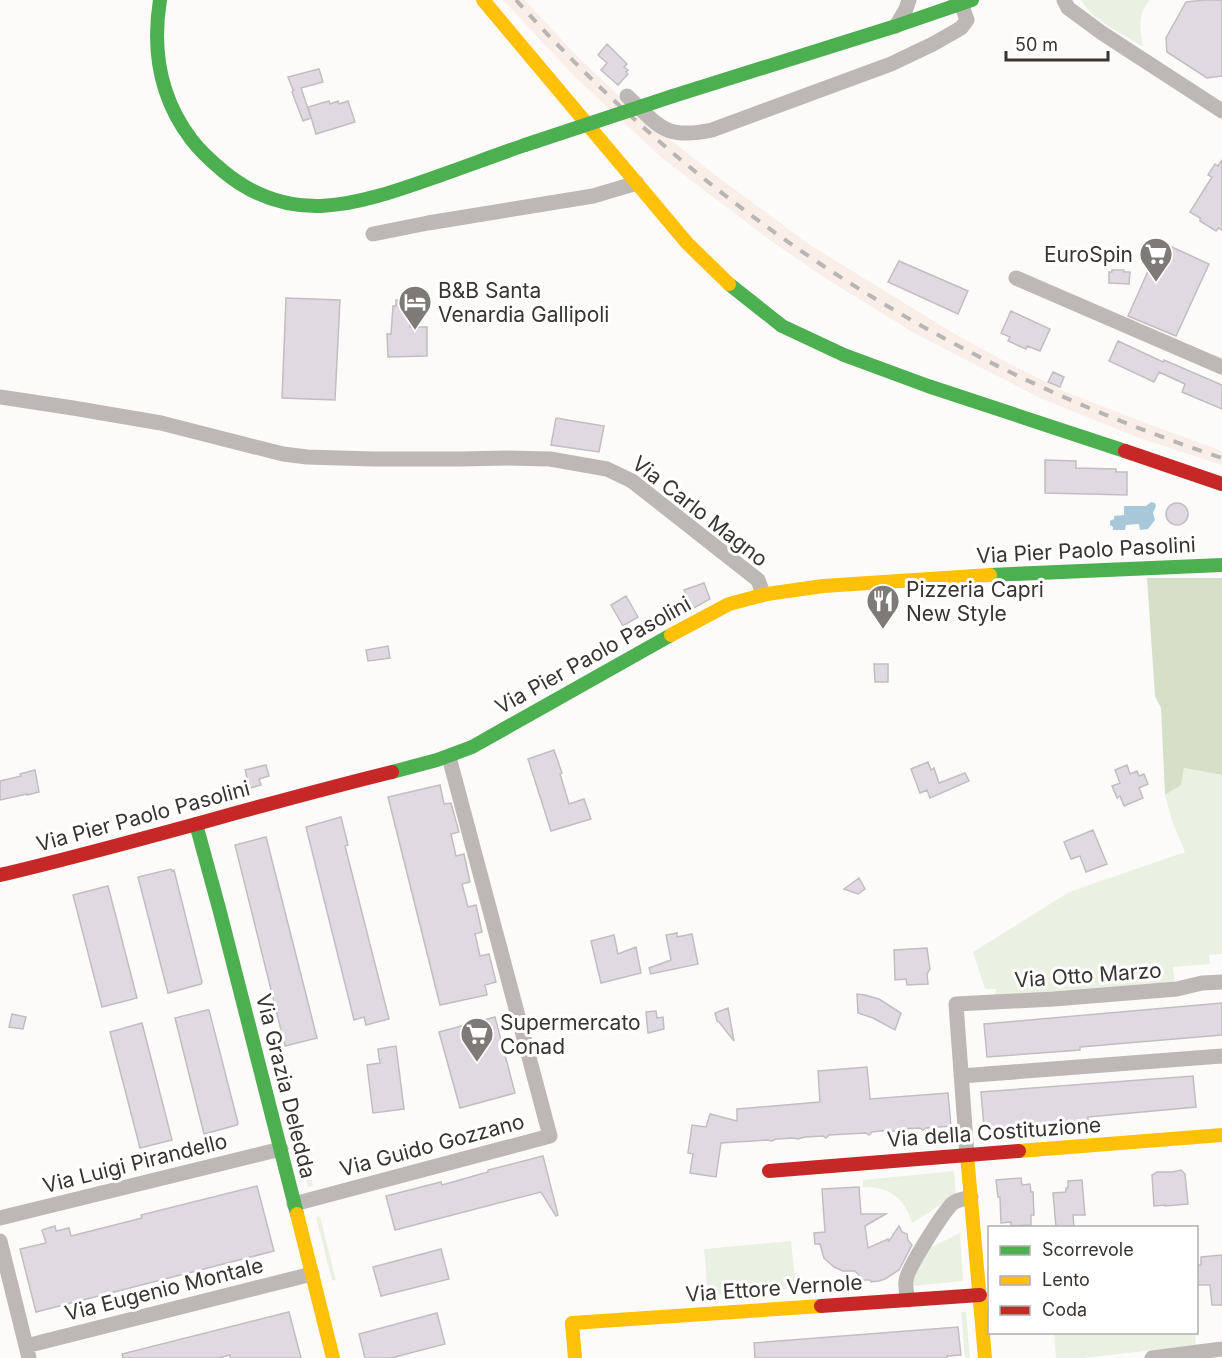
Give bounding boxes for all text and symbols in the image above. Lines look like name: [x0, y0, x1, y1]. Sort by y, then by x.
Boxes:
scale bar: [1006, 24, 1108, 62]
text: 50 m: [1015, 34, 1058, 55]
supermarket icon: EuroSpin: [1138, 236, 1174, 283]
place label: EuroSpin: [1044, 242, 1133, 267]
place label: B&B Santa Venardia Gallipoli: [438, 278, 609, 327]
hotel icon: B&B Santa Venardia Gallipoli: [397, 284, 433, 331]
street label: Via Carlo Magno: [627, 450, 773, 572]
street label: Via Pier Paolo Pasolini: [976, 532, 1196, 568]
place label: Pizzeria Capri New Style: [906, 577, 1044, 626]
restaurant icon: Pizzeria Capri New Style: [865, 583, 901, 630]
street label: Via Pier Paolo Pasolini: [491, 591, 695, 719]
street label: Via Pier Paolo Pasolini: [34, 775, 252, 857]
street label: Via Otto Marzo: [1014, 957, 1162, 993]
street label: Via Grazia Deledda: [251, 991, 321, 1181]
place label: Supermercato Conad: [500, 1010, 641, 1059]
supermarket icon: Supermercato Conad: [459, 1016, 495, 1063]
street label: Via Guido Gozzano: [337, 1108, 527, 1182]
street label: Via della Costituzione: [886, 1112, 1102, 1152]
street label: Via Luigi Pirandello: [40, 1128, 230, 1198]
legend: [988, 1226, 1198, 1334]
text: Scorrevole: [1042, 1239, 1134, 1260]
street label: Via Eugenio Montale: [62, 1252, 266, 1326]
street label: Via Ettore Vernole: [685, 1269, 863, 1307]
text: Lento: [1042, 1269, 1090, 1290]
text: Coda: [1042, 1299, 1087, 1320]

